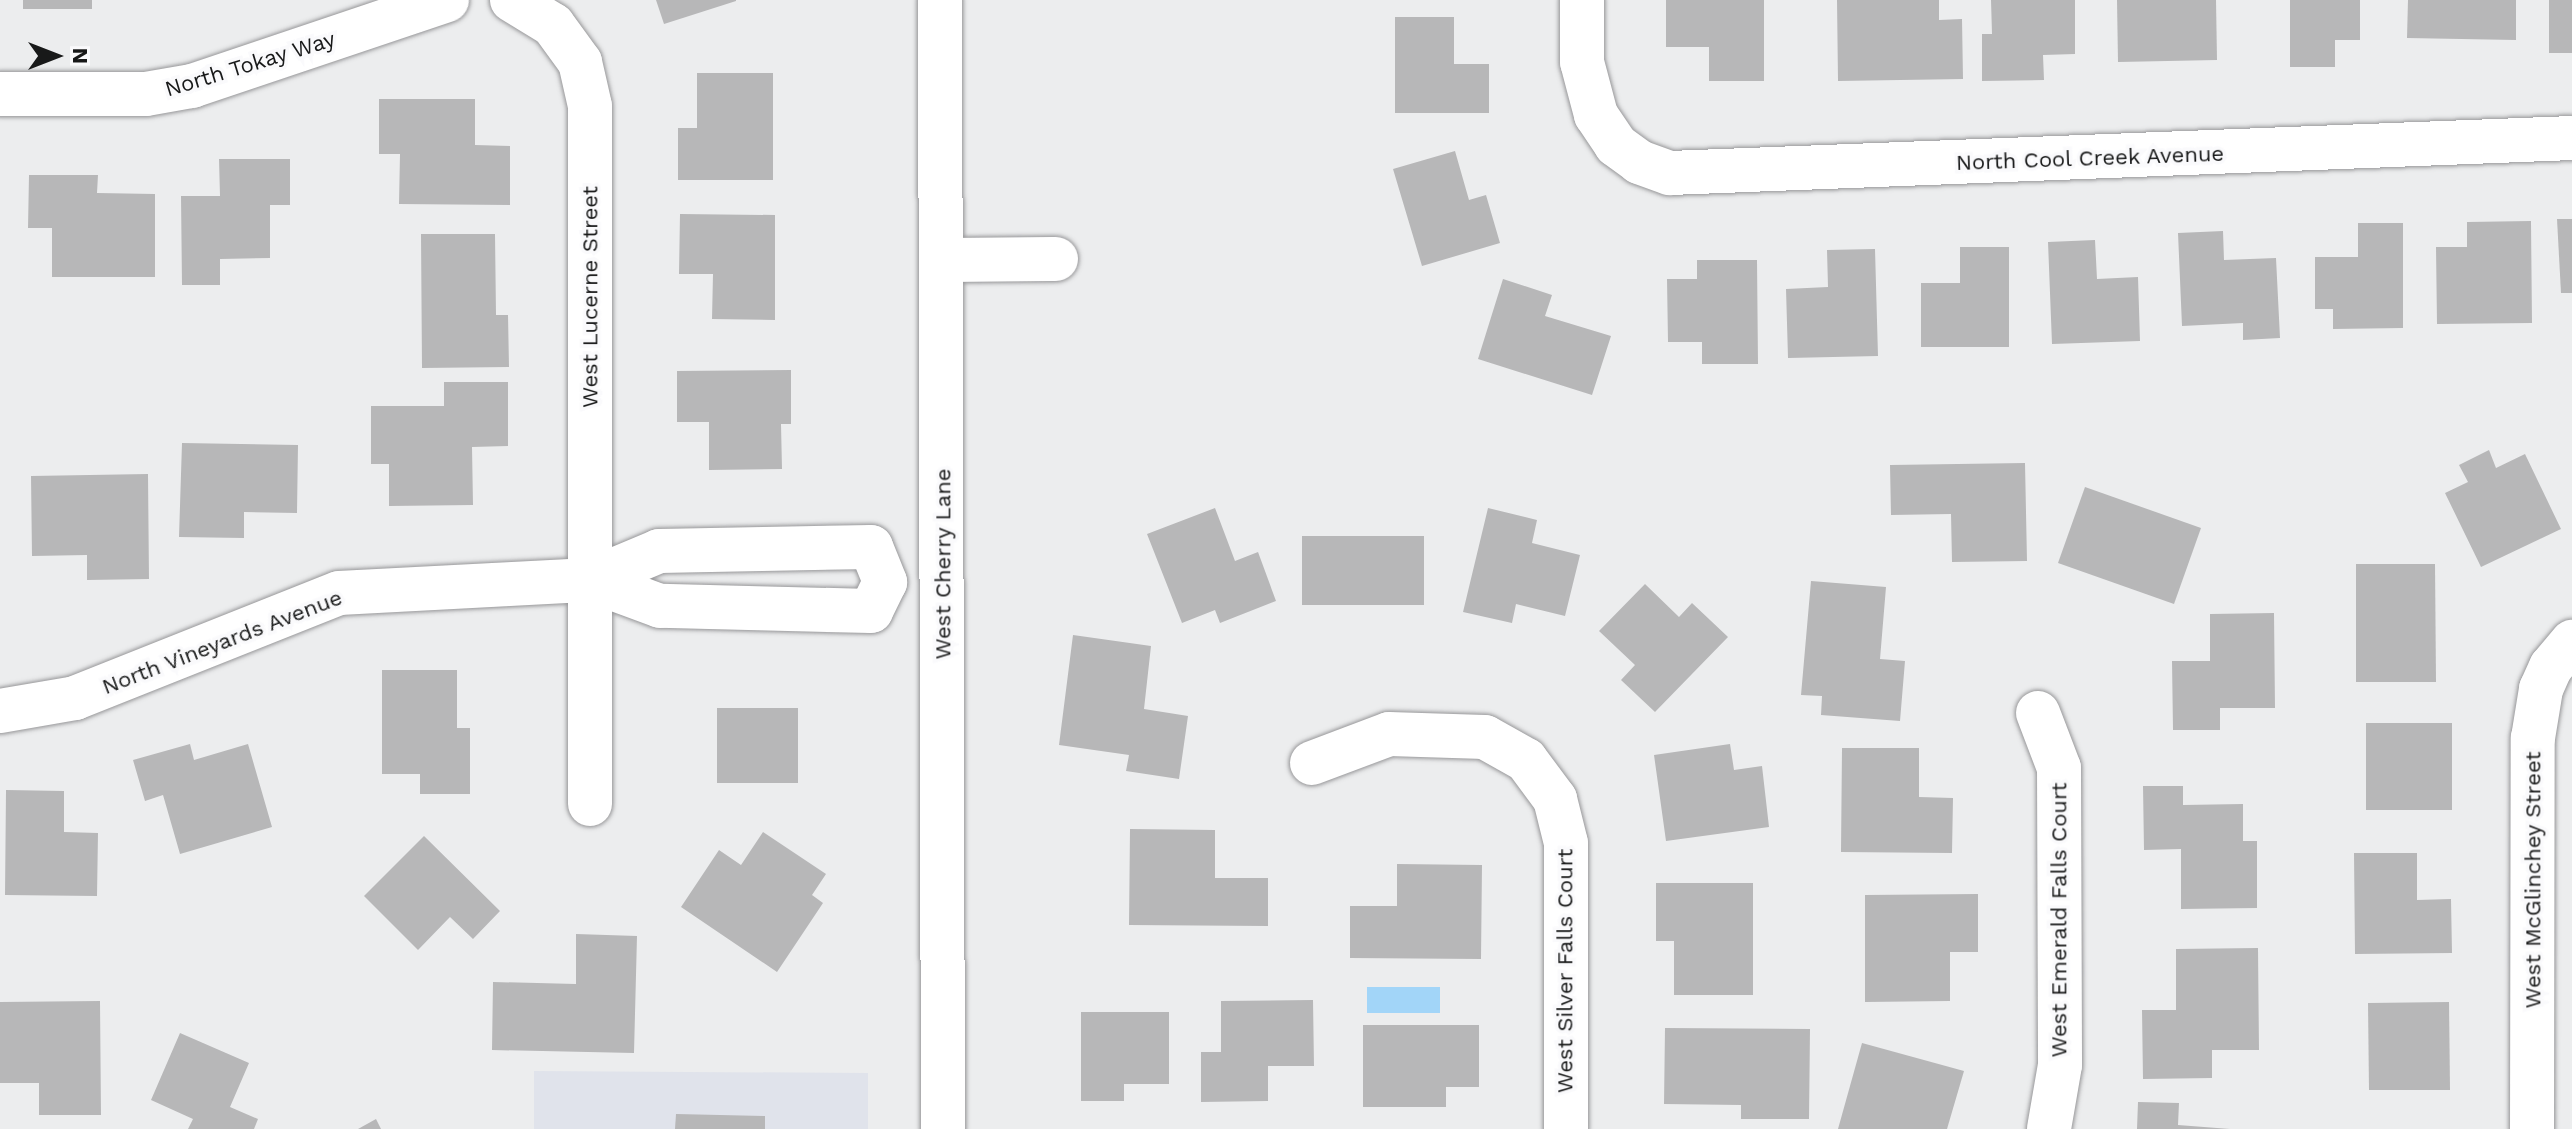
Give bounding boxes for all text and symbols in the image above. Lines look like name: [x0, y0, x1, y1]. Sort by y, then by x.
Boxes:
north arrow: [16, 16, 96, 96]
street label: North Tokay Way: [161, 25, 339, 103]
text: N: [68, 48, 93, 64]
street label: North Cool Creek Avenue: [1954, 140, 2226, 176]
street label: West Lucerne Street: [577, 186, 603, 408]
street label: West Cherry Lane: [930, 468, 956, 660]
street label: North Vineyards Avenue: [98, 584, 346, 700]
street label: West McGlinchey Street: [2520, 751, 2546, 1009]
street label: West Emerald Falls Court: [2046, 783, 2072, 1057]
street label: West Silver Falls Court: [1552, 849, 1578, 1093]

